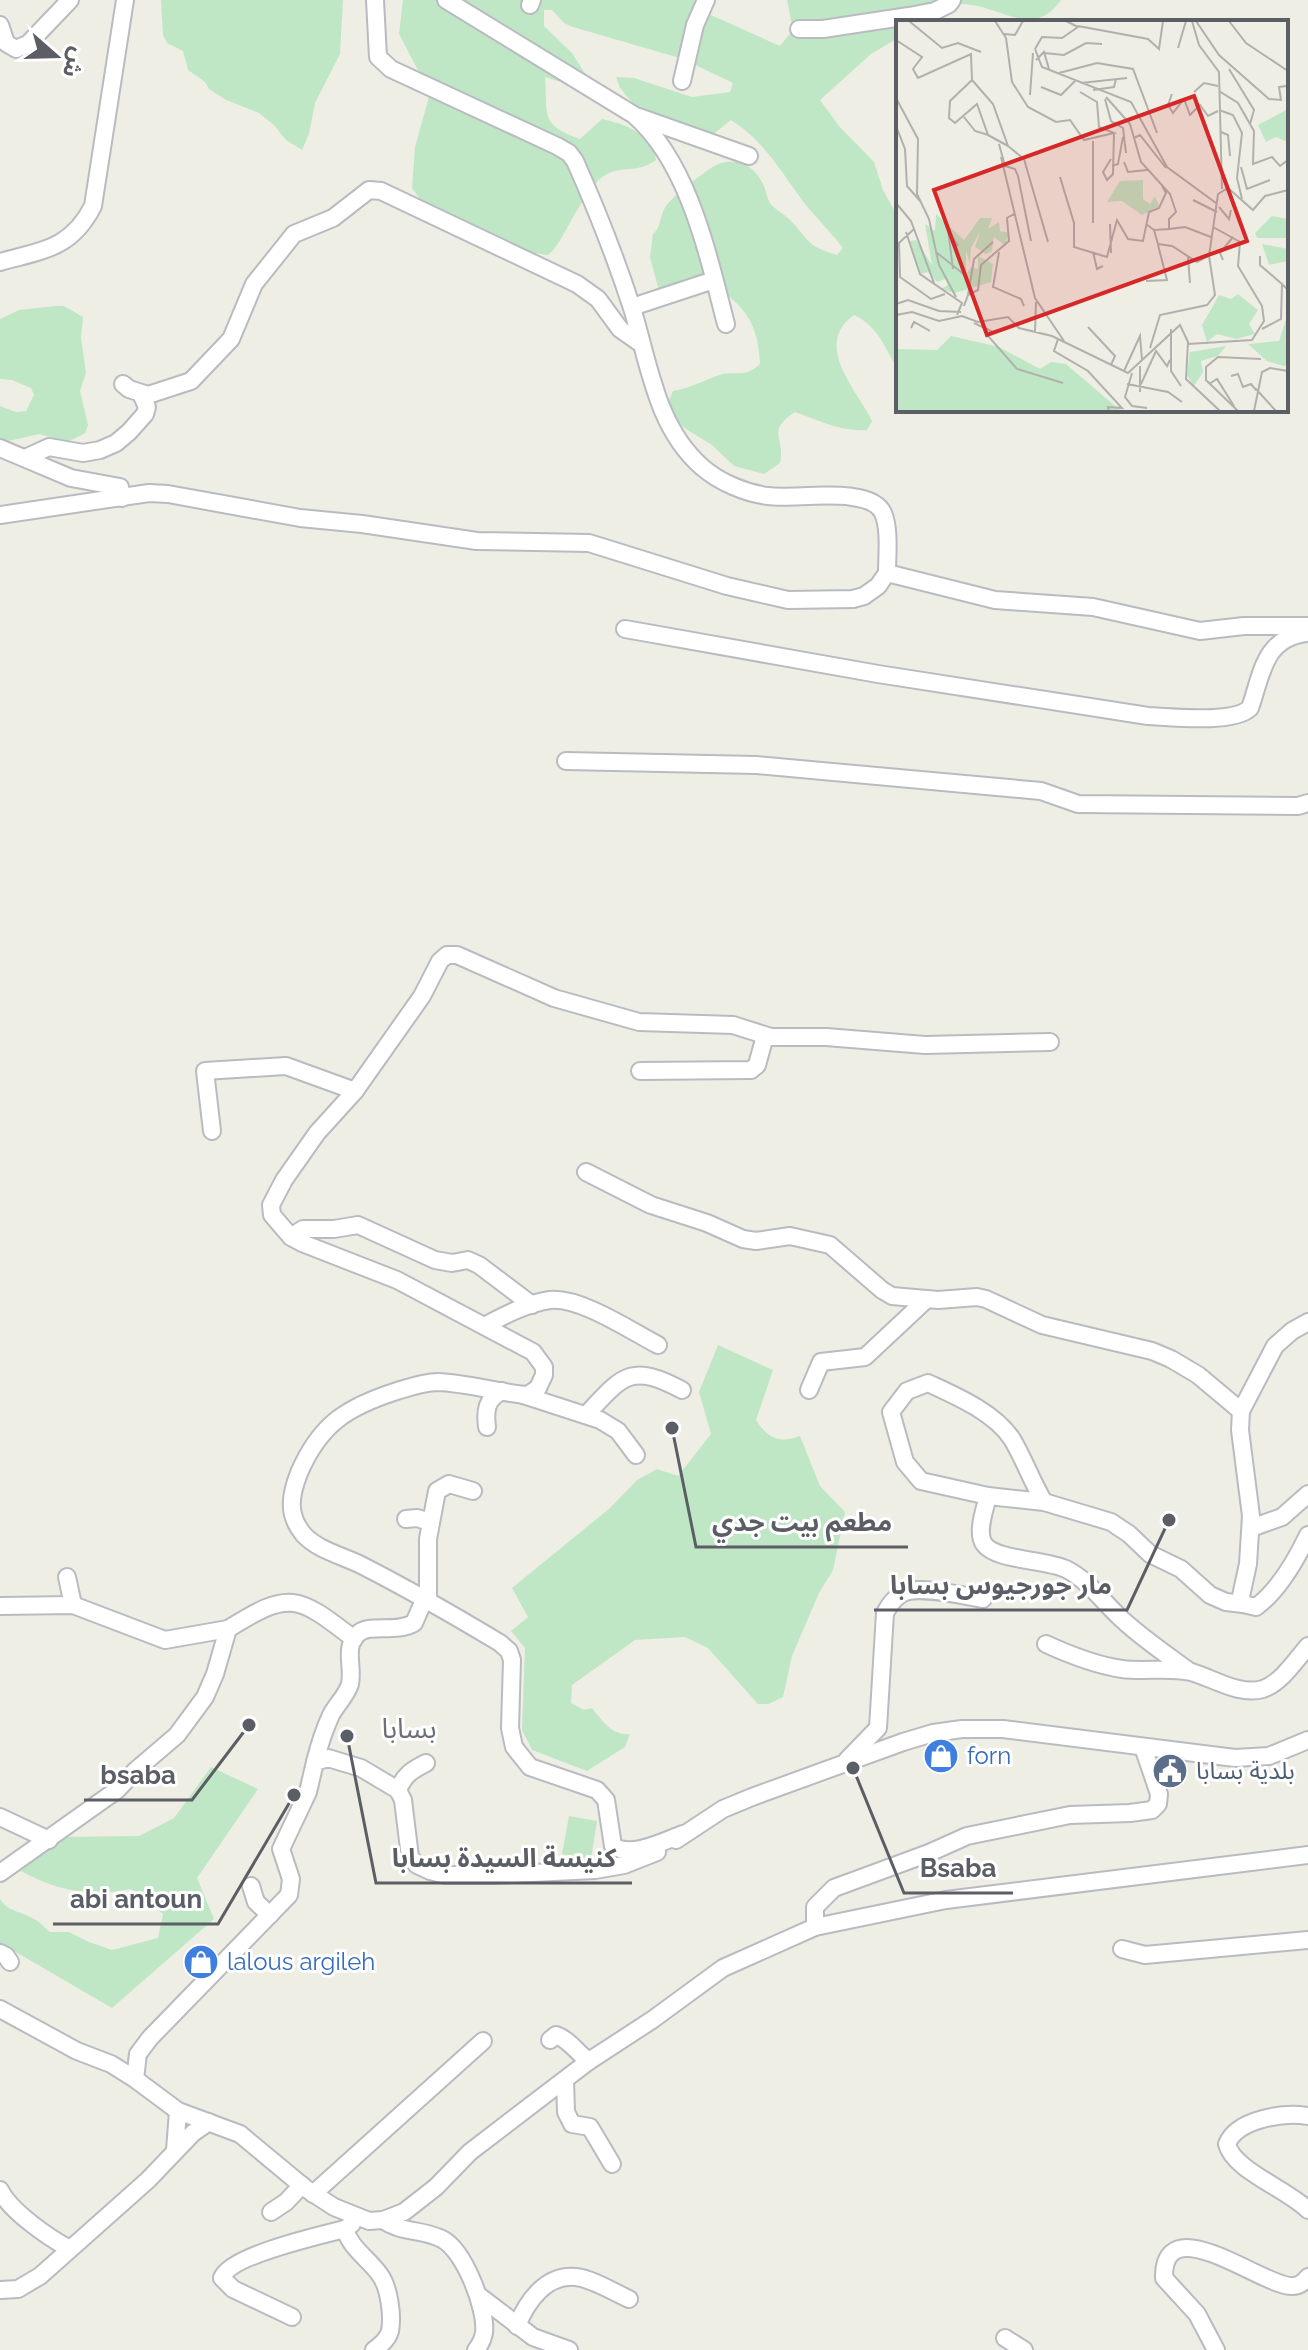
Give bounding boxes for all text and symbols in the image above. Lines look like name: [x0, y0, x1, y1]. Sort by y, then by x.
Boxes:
north arrow: [16, 16, 96, 96]
inset map: [896, 20, 1288, 412]
text: ش: [57, 44, 92, 81]
callout: مطعم بيت جدي: [696, 1497, 908, 1547]
text: مطعم بيت جدي: [712, 1507, 892, 1543]
callout: مار جورجيوس بسابا: [874, 1560, 1127, 1610]
text: مار جورجيوس بسابا: [890, 1570, 1112, 1600]
district label: بسابا: [381, 1712, 437, 1745]
shop icon: forn: [922, 1737, 960, 1775]
place label: forn: [967, 1741, 1011, 1770]
callout: bsaba: [84, 1750, 192, 1800]
public building icon: بلدية بسابا: [1151, 1752, 1189, 1790]
place label: بلدية بسابا: [1196, 1756, 1295, 1785]
text: bsaba: [100, 1760, 176, 1790]
callout: كنيسة السيدة بسابا: [376, 1833, 632, 1883]
text: كنيسة السيدة بسابا: [392, 1843, 617, 1873]
callout: Bsaba: [904, 1843, 1013, 1893]
text: Bsaba: [920, 1853, 996, 1883]
callout: abi antoun: [53, 1874, 218, 1924]
text: abi antoun: [70, 1884, 202, 1914]
shop icon: lalous argileh: [182, 1943, 220, 1981]
place label: lalous argileh: [227, 1947, 375, 1976]

